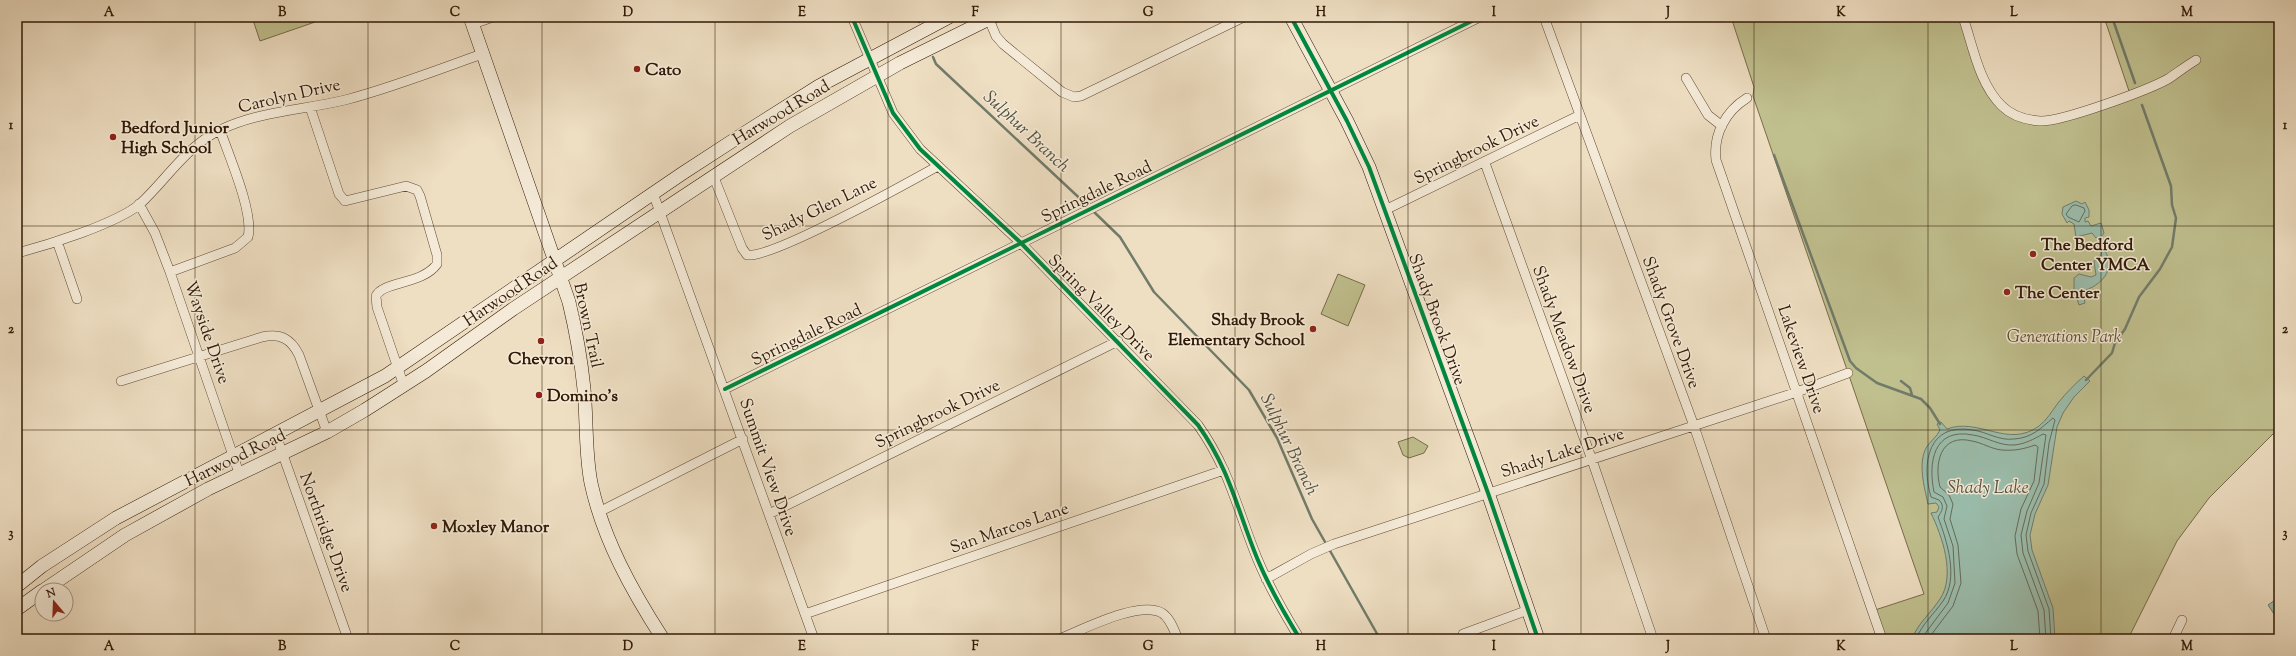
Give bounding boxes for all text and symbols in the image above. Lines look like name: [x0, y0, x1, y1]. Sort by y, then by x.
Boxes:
text: A: [104, 4, 115, 22]
text: B: [278, 4, 287, 22]
text: C: [450, 4, 460, 22]
text: D: [623, 4, 633, 22]
text: E: [798, 4, 806, 22]
text: F: [971, 4, 979, 22]
text: G: [1143, 4, 1154, 22]
text: H: [1316, 4, 1327, 22]
text: I: [1492, 4, 1497, 22]
text: J: [1665, 4, 1670, 22]
text: K: [1836, 4, 1846, 22]
text: L: [2010, 4, 2018, 22]
text: M: [2181, 4, 2193, 22]
place label: Cato: [645, 59, 681, 83]
marker: Cato: [632, 64, 642, 74]
street label: Carolyn Drive: [236, 74, 343, 120]
street label: Harwood Road: [729, 75, 836, 152]
water label: Sulphur Branch: [976, 85, 1075, 180]
street label: Springbrook Drive: [1410, 110, 1544, 192]
text: 1: [9, 117, 14, 135]
place label: Bedford Junior High School: [121, 117, 229, 161]
text: 1: [2283, 117, 2288, 135]
marker: Bedford Junior High School: [108, 132, 118, 142]
street label: Springdale Road: [1037, 155, 1157, 230]
street label: Shady Glen Lane: [758, 172, 881, 248]
place label: The Bedford Center YMCA: [2041, 234, 2150, 278]
street label: Spring Valley Drive: [1042, 249, 1160, 368]
marker: The Bedford Center YMCA: [2028, 249, 2038, 259]
street label: Shady Brook Drive: [1401, 250, 1471, 389]
street label: Harwood Road: [459, 252, 564, 333]
street label: Shady Grove Drive: [1635, 253, 1705, 392]
street label: Shady Meadow Drive: [1525, 262, 1601, 417]
street label: Wayside Drive: [177, 278, 235, 387]
street label: Brown Trail: [566, 281, 608, 370]
place label: The Center: [2015, 282, 2100, 306]
marker: The Center: [2002, 287, 2012, 297]
street label: Springdale Road: [747, 298, 867, 373]
street label: Lakeview Drive: [1770, 302, 1830, 417]
place label: Shady Brook Elementary School: [1168, 309, 1306, 353]
text: 2: [8, 321, 15, 339]
text: 2: [2282, 321, 2289, 339]
marker: Shady Brook Elementary School: [1308, 324, 1318, 334]
park label: Generations Park: [2007, 326, 2122, 350]
marker: Chevron: [536, 336, 546, 346]
place label: Chevron: [508, 348, 575, 372]
street label: Springbrook Drive: [871, 374, 1005, 456]
place label: Domino's: [547, 385, 618, 409]
marker: Domino's: [534, 390, 544, 400]
water label: Sulphur Branch: [1252, 390, 1324, 500]
street label: Summit View Drive: [732, 395, 802, 540]
street label: Shady Lake Drive: [1498, 423, 1628, 485]
street label: Harwood Road: [181, 424, 291, 494]
street label: Northridge Drive: [292, 469, 358, 596]
water label: Shady Lake: [1947, 476, 2029, 502]
street label: San Marcos Lane: [947, 497, 1072, 560]
place label: Moxley Manor: [442, 516, 550, 540]
marker: Moxley Manor: [429, 521, 439, 531]
text: 3: [8, 525, 14, 543]
text: 3: [2282, 525, 2288, 543]
north arrow: [34, 582, 74, 622]
text: N: [43, 584, 58, 603]
text: A: [104, 638, 115, 656]
text: B: [278, 638, 287, 656]
text: C: [450, 638, 460, 656]
text: D: [623, 638, 633, 656]
text: E: [798, 638, 806, 656]
text: F: [971, 638, 979, 656]
text: G: [1143, 638, 1154, 656]
text: H: [1316, 638, 1327, 656]
text: I: [1492, 638, 1497, 656]
text: J: [1665, 638, 1670, 656]
text: K: [1836, 638, 1846, 656]
text: L: [2010, 638, 2018, 656]
text: M: [2181, 638, 2193, 656]

